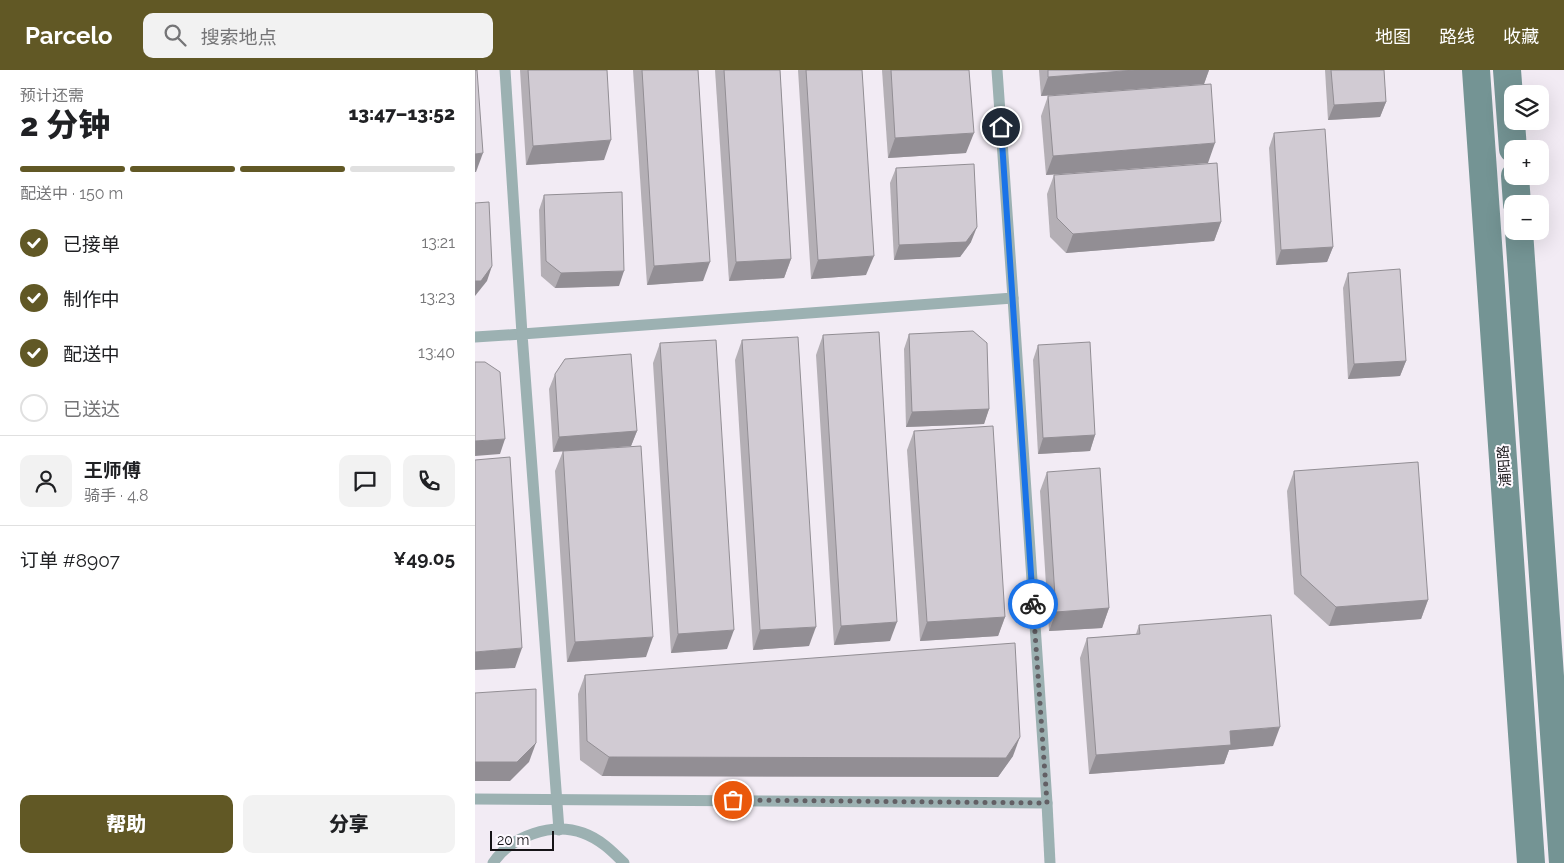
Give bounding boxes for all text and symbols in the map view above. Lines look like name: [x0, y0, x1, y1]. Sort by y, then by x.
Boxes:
search box: [143, 13, 493, 58]
text: Parcelo: [25, 21, 113, 50]
icon: search: [161, 21, 189, 49]
text: 搜索地点: [201, 26, 277, 48]
text: 地图: [1375, 26, 1411, 47]
text: 路线: [1439, 26, 1475, 47]
text: 收藏: [1503, 26, 1539, 47]
map controls: [1504, 85, 1549, 240]
button: layers: [1504, 85, 1549, 130]
text: 预计还需: [20, 86, 84, 105]
text: 13:47–13:52: [348, 102, 455, 124]
text: 2 分钟: [20, 106, 110, 143]
pin: [980, 106, 1022, 148]
icon: home: [987, 113, 1015, 141]
button: +: [1504, 140, 1549, 185]
text: 配送中 · 150 m: [20, 184, 123, 203]
button: −: [1504, 195, 1549, 240]
icon: check: [20, 229, 48, 257]
text: 已接单: [63, 233, 120, 255]
text: 13:21: [421, 233, 455, 252]
icon: check: [20, 284, 48, 312]
text: 制作中: [63, 288, 120, 310]
text: 13:23: [420, 288, 455, 307]
icon: check: [20, 339, 48, 367]
text: 配送中: [63, 343, 120, 365]
text: 13:40: [418, 343, 455, 362]
text: 已送达: [63, 398, 120, 420]
street label: 浦阳路: [1495, 444, 1513, 488]
button: person: [20, 455, 72, 507]
button: chat: [339, 455, 391, 507]
button: phone: [403, 455, 455, 507]
text: 王师傅: [84, 459, 141, 481]
text: 骑手 · 4.8: [84, 486, 148, 505]
text: ¥49.05: [393, 547, 455, 569]
text: 订单 #8907: [20, 549, 120, 571]
courier: [1008, 579, 1058, 629]
icon: bike: [1019, 590, 1047, 618]
pin: [712, 779, 754, 821]
icon: bag: [719, 786, 747, 814]
button: 帮助: [20, 795, 233, 853]
button: 分享: [243, 795, 455, 853]
scale bar: [490, 828, 554, 851]
text: 20 m: [497, 832, 529, 848]

